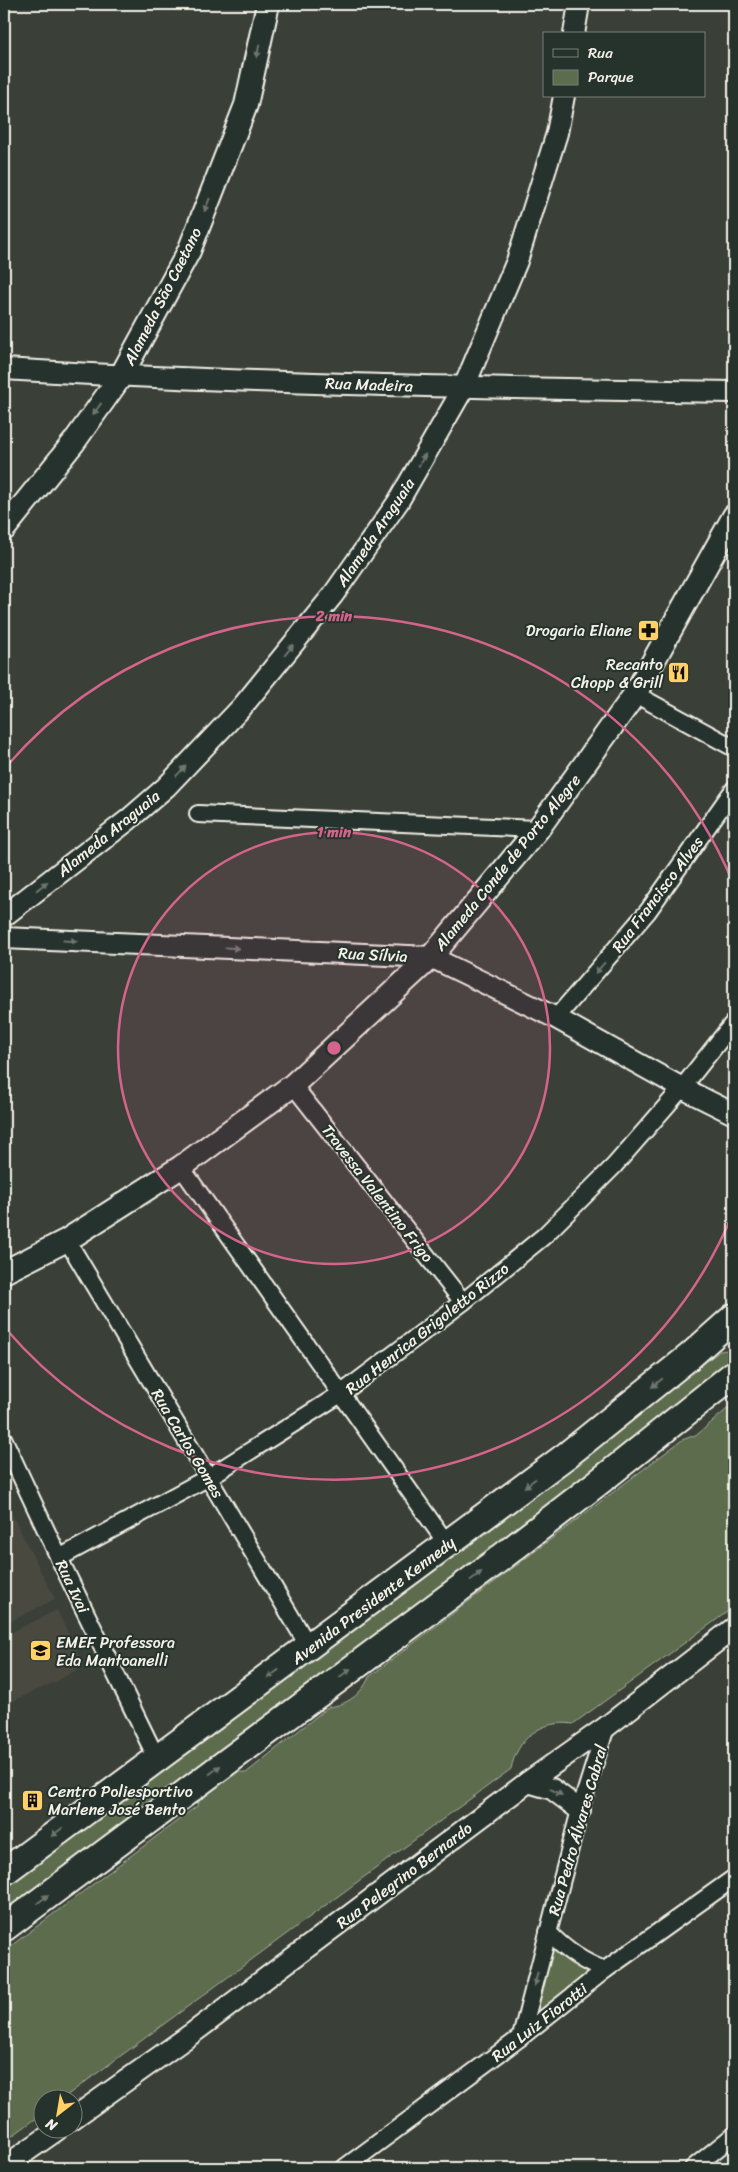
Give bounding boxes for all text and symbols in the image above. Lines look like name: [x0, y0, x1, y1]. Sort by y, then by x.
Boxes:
legend: [543, 32, 706, 98]
text: Rua: [588, 40, 613, 66]
one-way arrow: [254, 44, 262, 59]
text: Parque: [588, 64, 633, 90]
one-way arrow: [202, 198, 210, 212]
street label: Alameda São Caetano: [115, 222, 210, 371]
street label: Rua Madeira: [325, 368, 413, 401]
one-way arrow: [92, 402, 102, 416]
one-way arrow: [418, 452, 426, 467]
street label: Alameda Araguaia: [327, 471, 423, 594]
text: 2 min: [315, 603, 353, 629]
place label: Drogaria Eliane: [526, 616, 632, 645]
pharmacy icon: Drogaria Eliane: [636, 618, 660, 642]
one-way arrow: [283, 644, 294, 657]
place label: Recanto Chopp & Grill: [571, 650, 663, 697]
restaurant icon: Recanto Chopp & Grill: [667, 661, 691, 685]
one-way arrow: [175, 766, 187, 778]
street label: Alameda Conde de Porto Alegre: [426, 767, 588, 958]
street label: Alameda Araguaia: [49, 782, 167, 885]
text: 1 min: [317, 819, 352, 845]
street label: Rua Francisco Alves: [604, 829, 711, 959]
one-way arrow: [35, 881, 49, 891]
one-way arrow: [62, 938, 78, 946]
street label: Rua Sílvia: [338, 938, 408, 971]
one-way arrow: [225, 945, 241, 953]
one-way arrow: [594, 961, 605, 974]
centre of rings: [325, 1039, 343, 1057]
street label: Travessa Valentino Frigo: [314, 1118, 441, 1269]
street label: Rua Henrica Grigoletto Rizzo: [339, 1255, 516, 1402]
one-way arrow: [651, 1377, 664, 1388]
street label: Rua Carlos Gomes: [143, 1383, 232, 1504]
one-way arrow: [523, 1478, 537, 1488]
street label: Avenida Presidente Kennedy: [284, 1528, 462, 1673]
street label: Rua Ivai: [47, 1554, 98, 1619]
one-way arrow: [469, 1571, 483, 1581]
place label: EMEF Professora Eda Mantoanelli: [56, 1628, 175, 1675]
school or university icon: EMEF Professora Eda Mantoanelli: [28, 1639, 52, 1663]
one-way arrow: [338, 1668, 352, 1678]
one-way arrow: [266, 1669, 279, 1679]
street label: Rua Pedro Álvares Cabral: [539, 1741, 616, 1919]
one-way arrow: [208, 1765, 222, 1775]
place label: Centro Poliesportivo Marlene José Bento: [48, 1777, 193, 1824]
building icon: Centro Poliesportivo Marlene José Bento: [20, 1788, 44, 1812]
one-way arrow: [549, 1788, 564, 1796]
street label: Rua Pelegrino Bernardo: [330, 1814, 479, 1937]
one-way arrow: [51, 1827, 64, 1838]
one-way arrow: [36, 1894, 50, 1904]
one-way arrow: [532, 1971, 540, 1987]
street label: Rua Luiz Fiorotti: [485, 1975, 594, 2070]
north arrow: [32, 2090, 82, 2140]
text: N: [41, 2111, 63, 2138]

